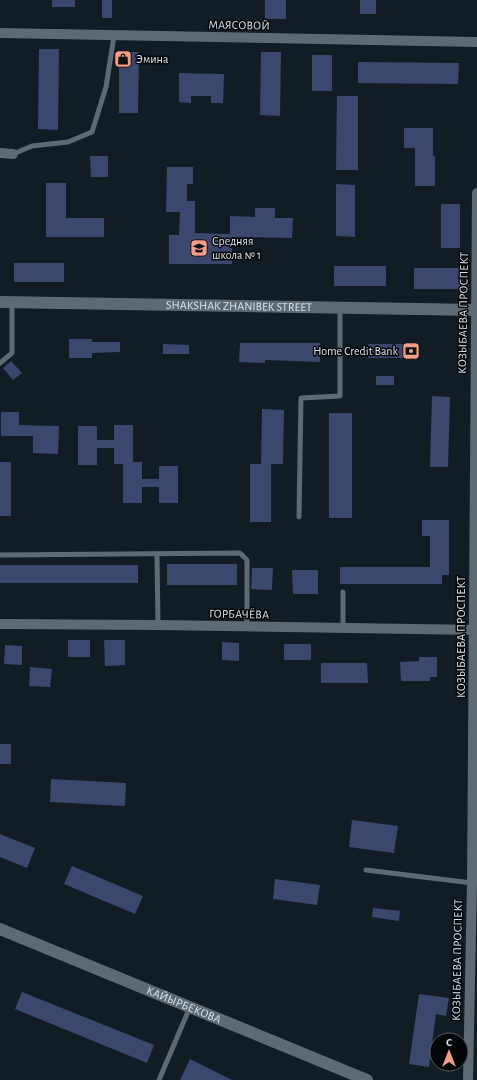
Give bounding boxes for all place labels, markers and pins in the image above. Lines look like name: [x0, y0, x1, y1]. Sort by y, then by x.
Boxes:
shop icon: Эмина: [113, 49, 133, 69]
place label: Эмина: [136, 53, 169, 65]
place label: Средняя школа № 1: [212, 235, 261, 261]
school or university icon: Средняя школа № 1: [189, 238, 209, 258]
bank icon: Home Credit Bank: [401, 341, 421, 361]
place label: Home Credit Bank: [313, 345, 399, 357]

